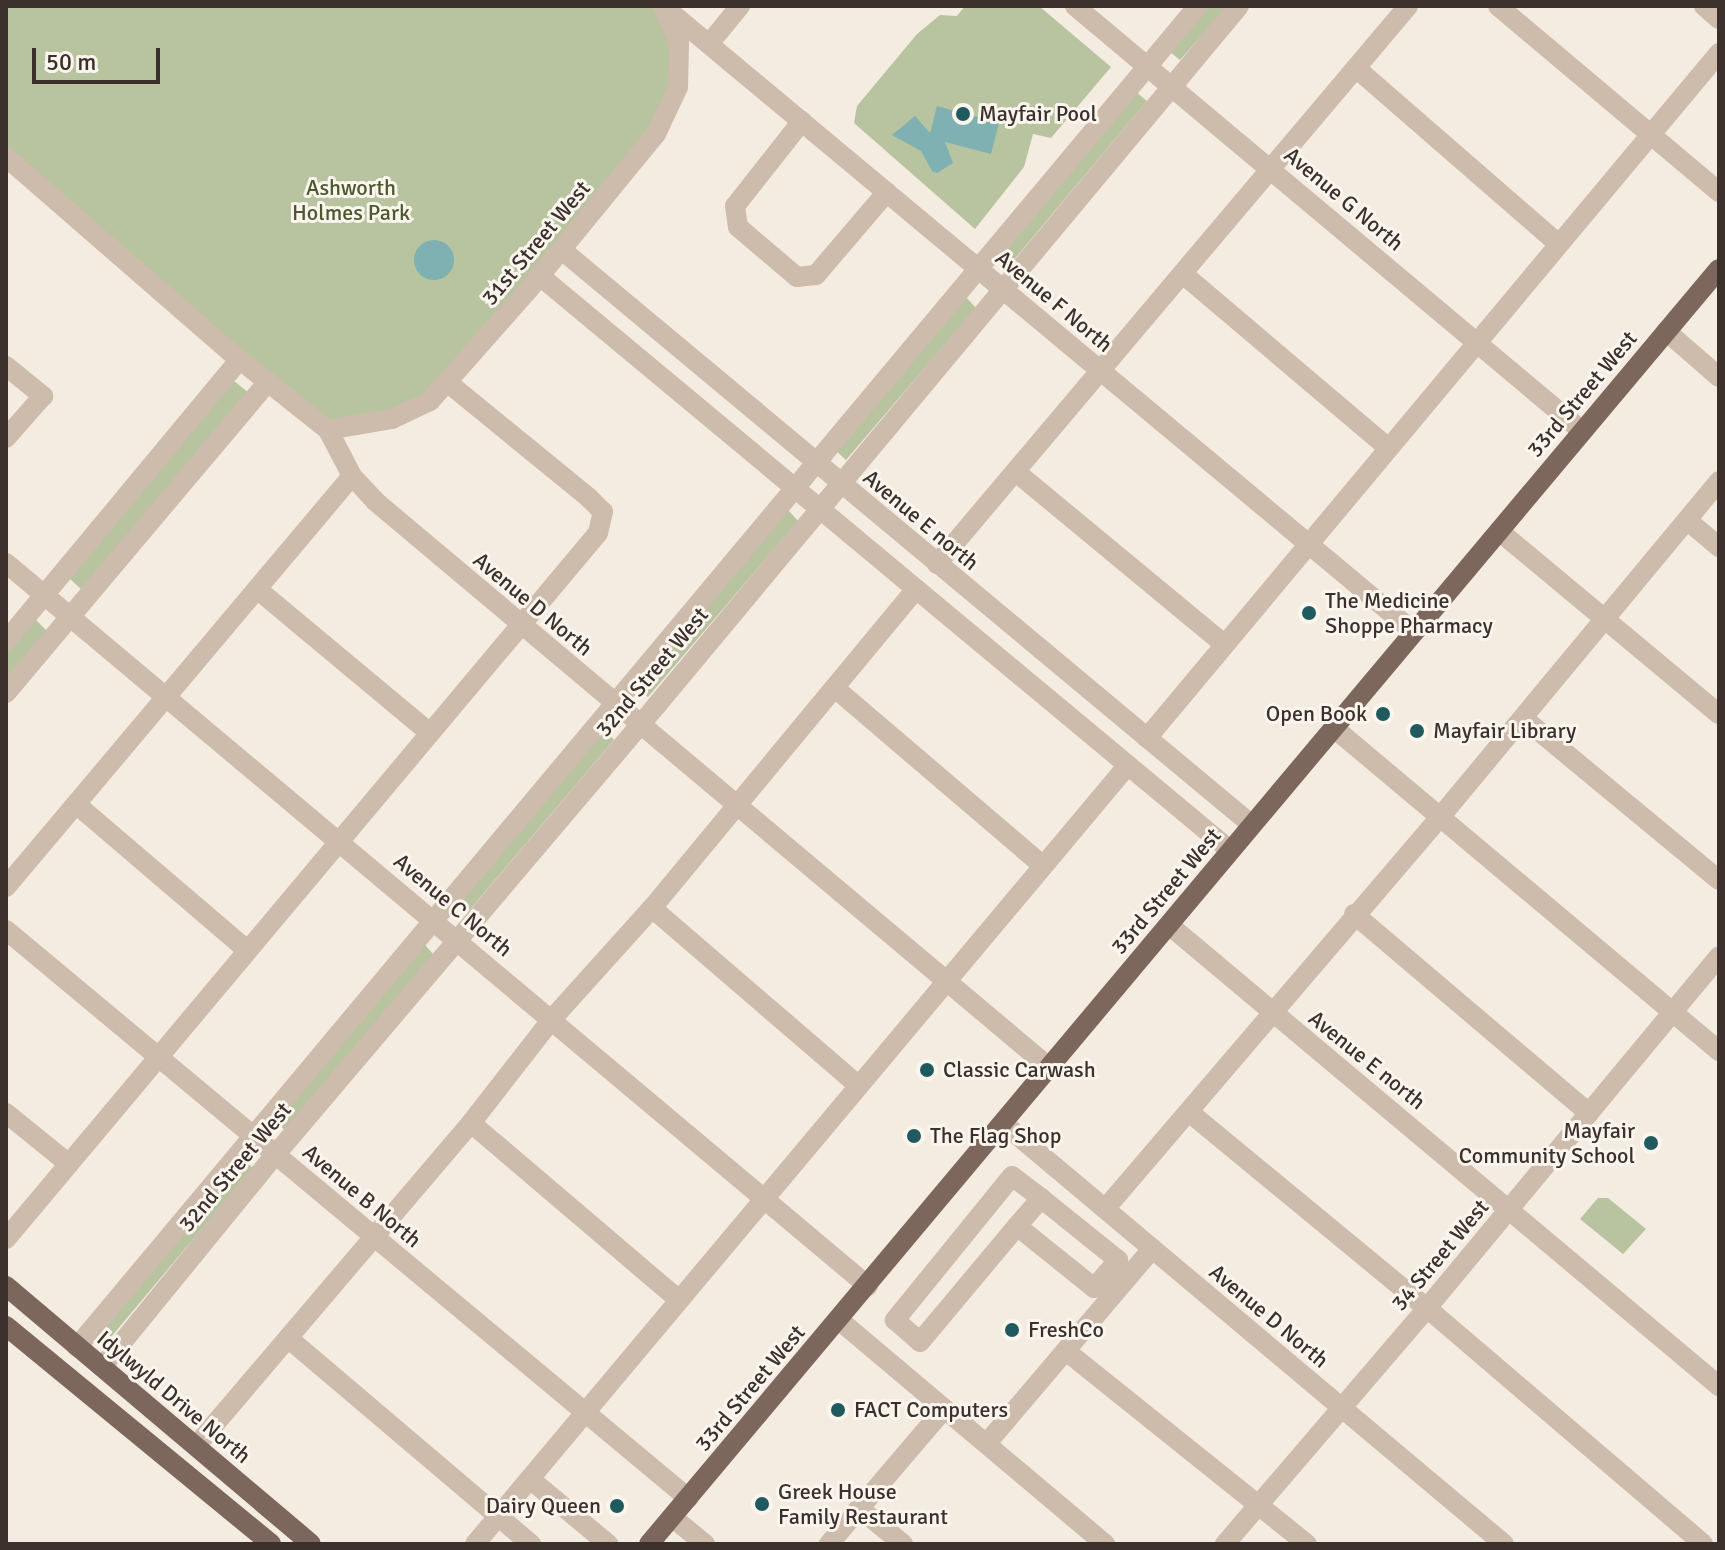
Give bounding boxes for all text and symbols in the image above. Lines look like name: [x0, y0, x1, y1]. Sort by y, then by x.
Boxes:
scale bar: [36, 32, 164, 82]
text: 50 m: [46, 47, 96, 77]
place label: Mayfair Pool: [979, 101, 1097, 127]
marker: Mayfair Pool: [954, 105, 972, 123]
street label: Avenue G North: [1279, 142, 1409, 256]
park label: Ashworth Holmes Park: [292, 174, 410, 226]
street label: 31st Street West: [476, 175, 596, 311]
street label: Avenue F North: [990, 244, 1118, 358]
street label: 33rd Street West: [1522, 326, 1642, 462]
street label: Avenue E north: [858, 464, 984, 576]
street label: Avenue D North: [468, 547, 598, 661]
place label: The Medicine Shoppe Pharmacy: [1325, 587, 1493, 638]
street label: 32nd Street West: [590, 602, 714, 742]
marker: The Medicine Shoppe Pharmacy: [1300, 604, 1318, 622]
place label: Open Book: [1266, 701, 1367, 727]
marker: Open Book: [1374, 705, 1392, 723]
place label: Mayfair Library: [1433, 718, 1576, 744]
marker: Mayfair Library: [1408, 722, 1426, 740]
street label: 33rd Street West: [1106, 823, 1226, 959]
street label: Avenue C North: [388, 848, 518, 962]
street label: Avenue E north: [1303, 1005, 1431, 1115]
place label: Classic Carwash: [943, 1057, 1096, 1083]
marker: Classic Carwash: [918, 1061, 936, 1079]
street label: 32nd Street West: [173, 1097, 297, 1237]
place label: Mayfair Community School: [1459, 1117, 1635, 1168]
place label: The Flag Shop: [930, 1123, 1061, 1149]
marker: The Flag Shop: [905, 1127, 923, 1145]
marker: Mayfair Community School: [1642, 1134, 1660, 1152]
street label: Avenue B North: [297, 1139, 427, 1253]
street label: 34 Street West: [1386, 1194, 1494, 1316]
street label: Avenue D North: [1204, 1259, 1334, 1373]
place label: FreshCo: [1028, 1317, 1104, 1343]
street label: 33rd Street West: [690, 1320, 810, 1456]
marker: FreshCo: [1003, 1321, 1021, 1339]
street label: Idylwyld Drive North: [92, 1325, 256, 1469]
place label: FACT Computers: [854, 1397, 1008, 1423]
marker: FACT Computers: [829, 1401, 847, 1419]
place label: Greek House Family Restaurant: [778, 1478, 948, 1530]
place label: Dairy Queen: [486, 1493, 601, 1519]
marker: Greek House Family Restaurant: [753, 1495, 771, 1513]
marker: Dairy Queen: [608, 1497, 626, 1515]

